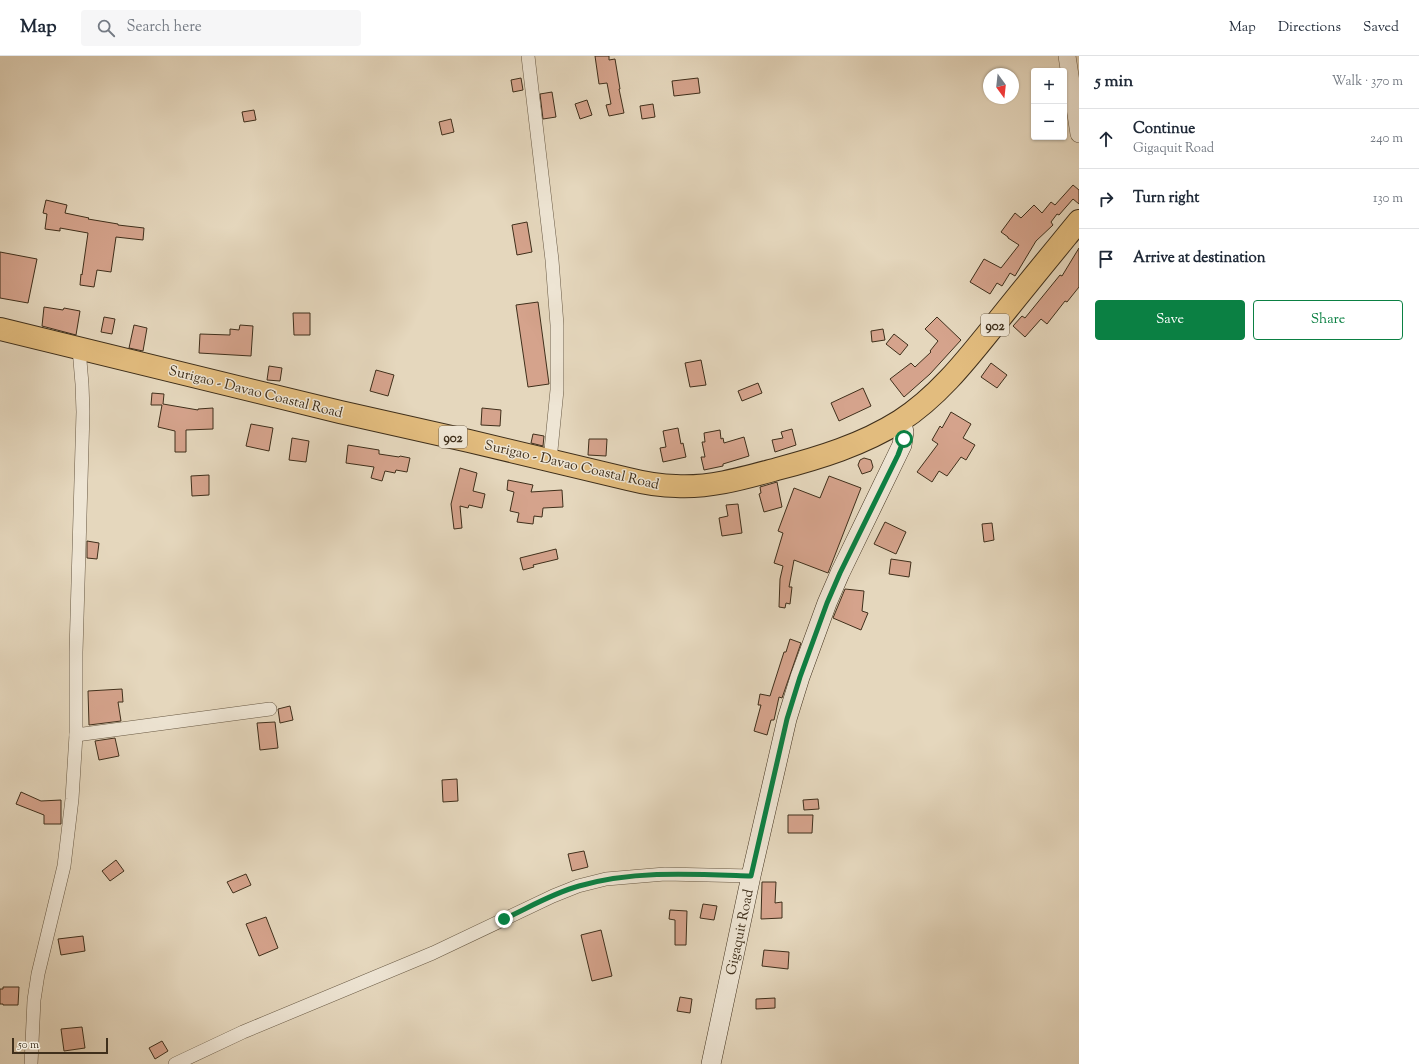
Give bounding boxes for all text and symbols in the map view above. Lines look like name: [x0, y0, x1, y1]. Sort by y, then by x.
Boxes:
search box: [81, 10, 361, 46]
text: Map: [20, 14, 57, 41]
icon: search: [95, 17, 117, 39]
text: Search here: [127, 17, 202, 38]
text: Map: [1229, 18, 1256, 38]
text: Directions: [1278, 18, 1341, 38]
text: Saved: [1363, 18, 1399, 38]
north arrow: [983, 68, 1019, 104]
map controls: [1031, 68, 1067, 140]
button: +: [1031, 68, 1067, 104]
text: 5 min: [1095, 70, 1133, 94]
text: Walk · 370 m: [1332, 73, 1403, 91]
button: −: [1031, 104, 1067, 140]
text: Continue: [1133, 119, 1195, 140]
icon: ahead: [1095, 128, 1117, 150]
text: 240 m: [1370, 130, 1403, 148]
text: Gigaquit Road: [1133, 140, 1214, 158]
icon: right: [1095, 188, 1117, 210]
text: Turn right: [1133, 188, 1199, 209]
text: 130 m: [1373, 190, 1403, 208]
icon: arrive: [1095, 248, 1117, 270]
text: Arrive at destination: [1133, 248, 1266, 269]
button: Save: [1095, 300, 1245, 340]
button: Share: [1253, 300, 1403, 340]
road number: 902: [981, 314, 1009, 336]
street label: Surigao - Davao Coastal Road: [166, 362, 345, 424]
road number: 902: [439, 426, 467, 448]
route start: [895, 430, 913, 448]
street label: Surigao - Davao Coastal Road: [482, 436, 661, 496]
street label: Gigaquit Road: [722, 888, 760, 977]
route end: [495, 910, 513, 928]
scale bar: [12, 1036, 108, 1055]
text: 50 m: [18, 1037, 39, 1053]

